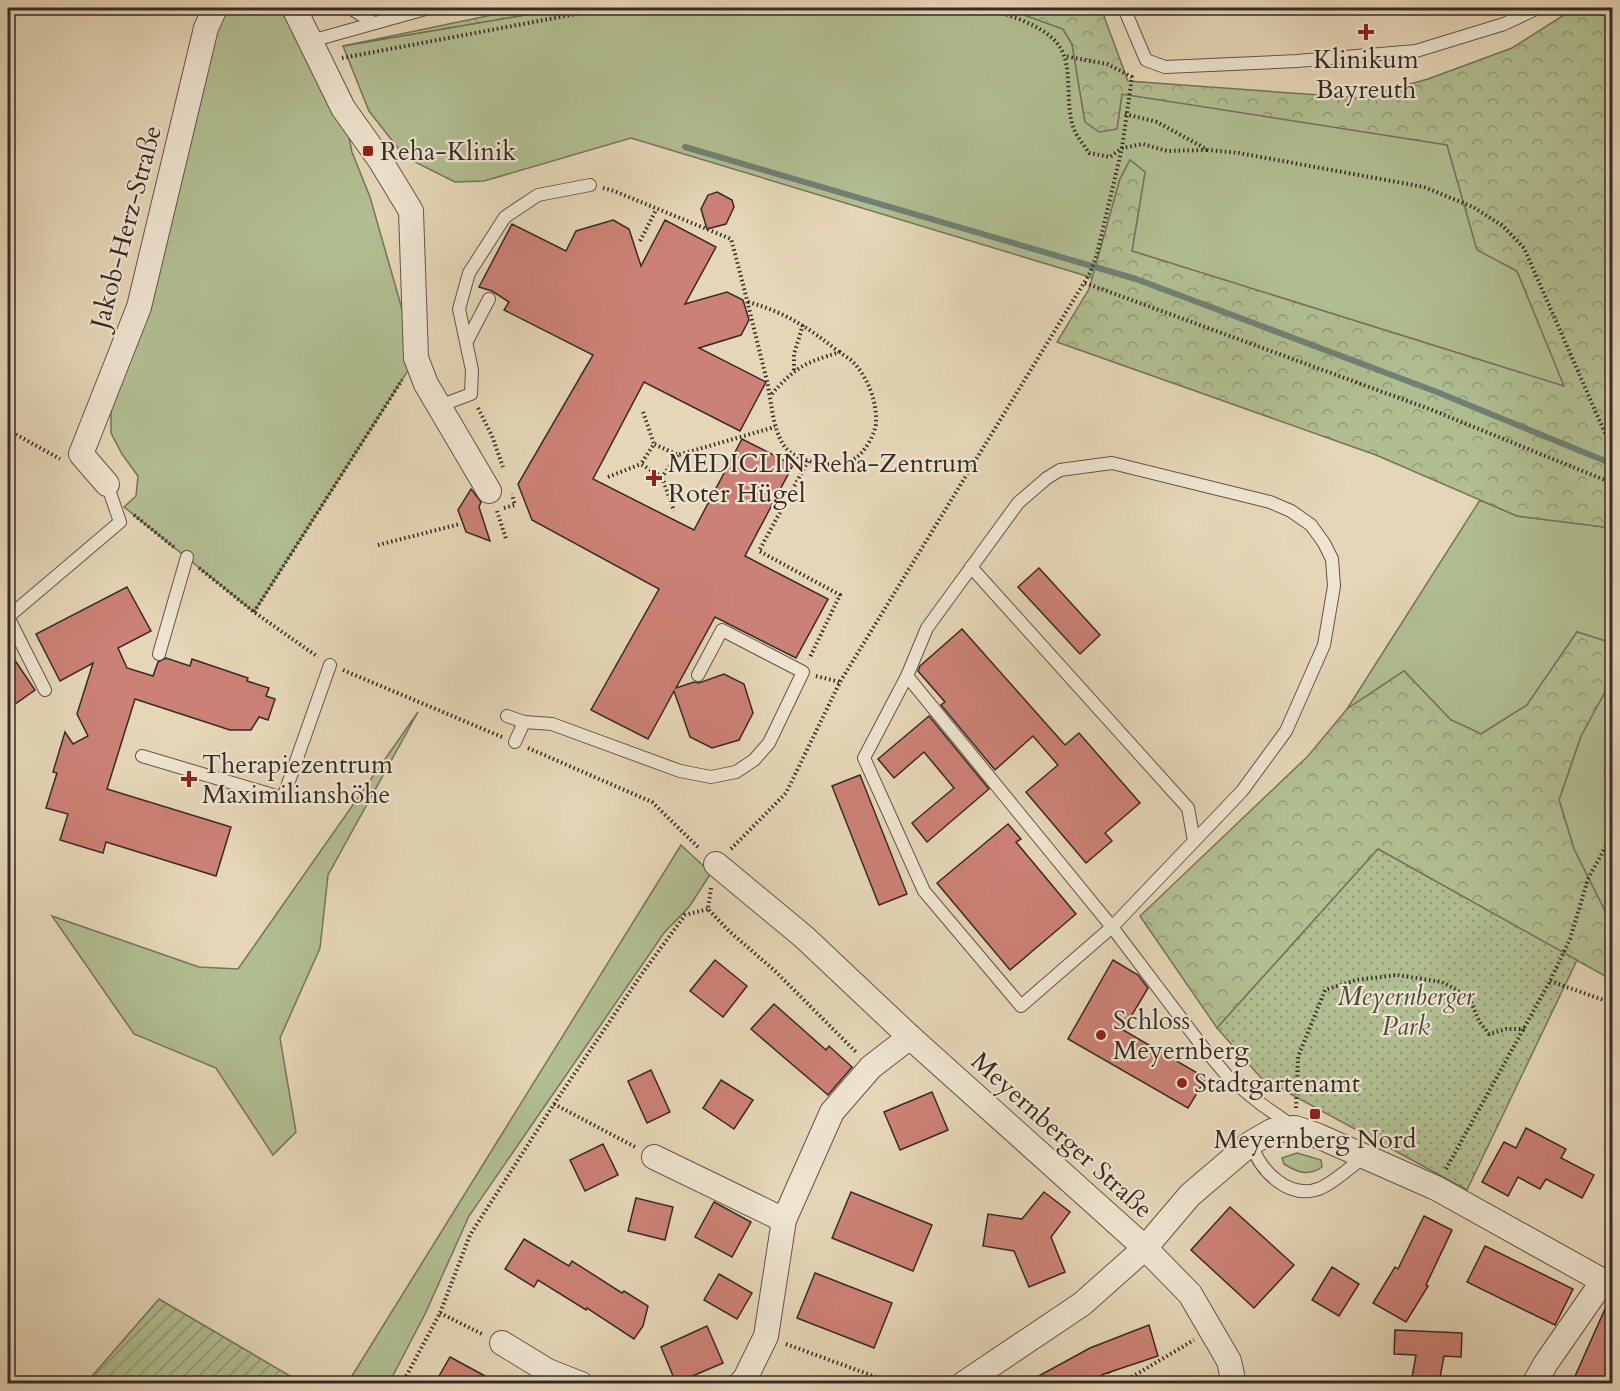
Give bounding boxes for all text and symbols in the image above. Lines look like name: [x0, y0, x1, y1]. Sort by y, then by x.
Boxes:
marker: Klinikum Bayreuth: [1357, 23, 1375, 41]
place label: Klinikum Bayreuth: [1313, 42, 1419, 107]
street label: Jakob-Herz-Straße: [81, 122, 170, 336]
place label: Reha-Klinik: [380, 134, 516, 169]
marker: Reha-Klinik: [361, 144, 375, 158]
place label: MEDICLIN Reha-Zentrum Roter Hügel: [668, 446, 978, 511]
marker: MEDICLIN Reha-Zentrum Roter Hügel: [645, 469, 663, 487]
place label: Therapiezentrum Maximilianshöhe: [202, 747, 393, 812]
marker: Therapiezentrum Maximilianshöhe: [180, 770, 198, 788]
park label: Meyernberger Park: [1338, 979, 1476, 1044]
place label: Schloss Meyernberg: [1113, 1003, 1249, 1068]
marker: Schloss Meyernberg: [1094, 1028, 1108, 1042]
street label: Meyernberger Straße: [964, 1044, 1160, 1226]
place label: Stadtgartenamt: [1194, 1066, 1360, 1101]
marker: Stadtgartenamt: [1175, 1076, 1189, 1090]
marker: Meyernberg Nord: [1308, 1107, 1322, 1121]
place label: Meyernberg Nord: [1214, 1122, 1416, 1157]

